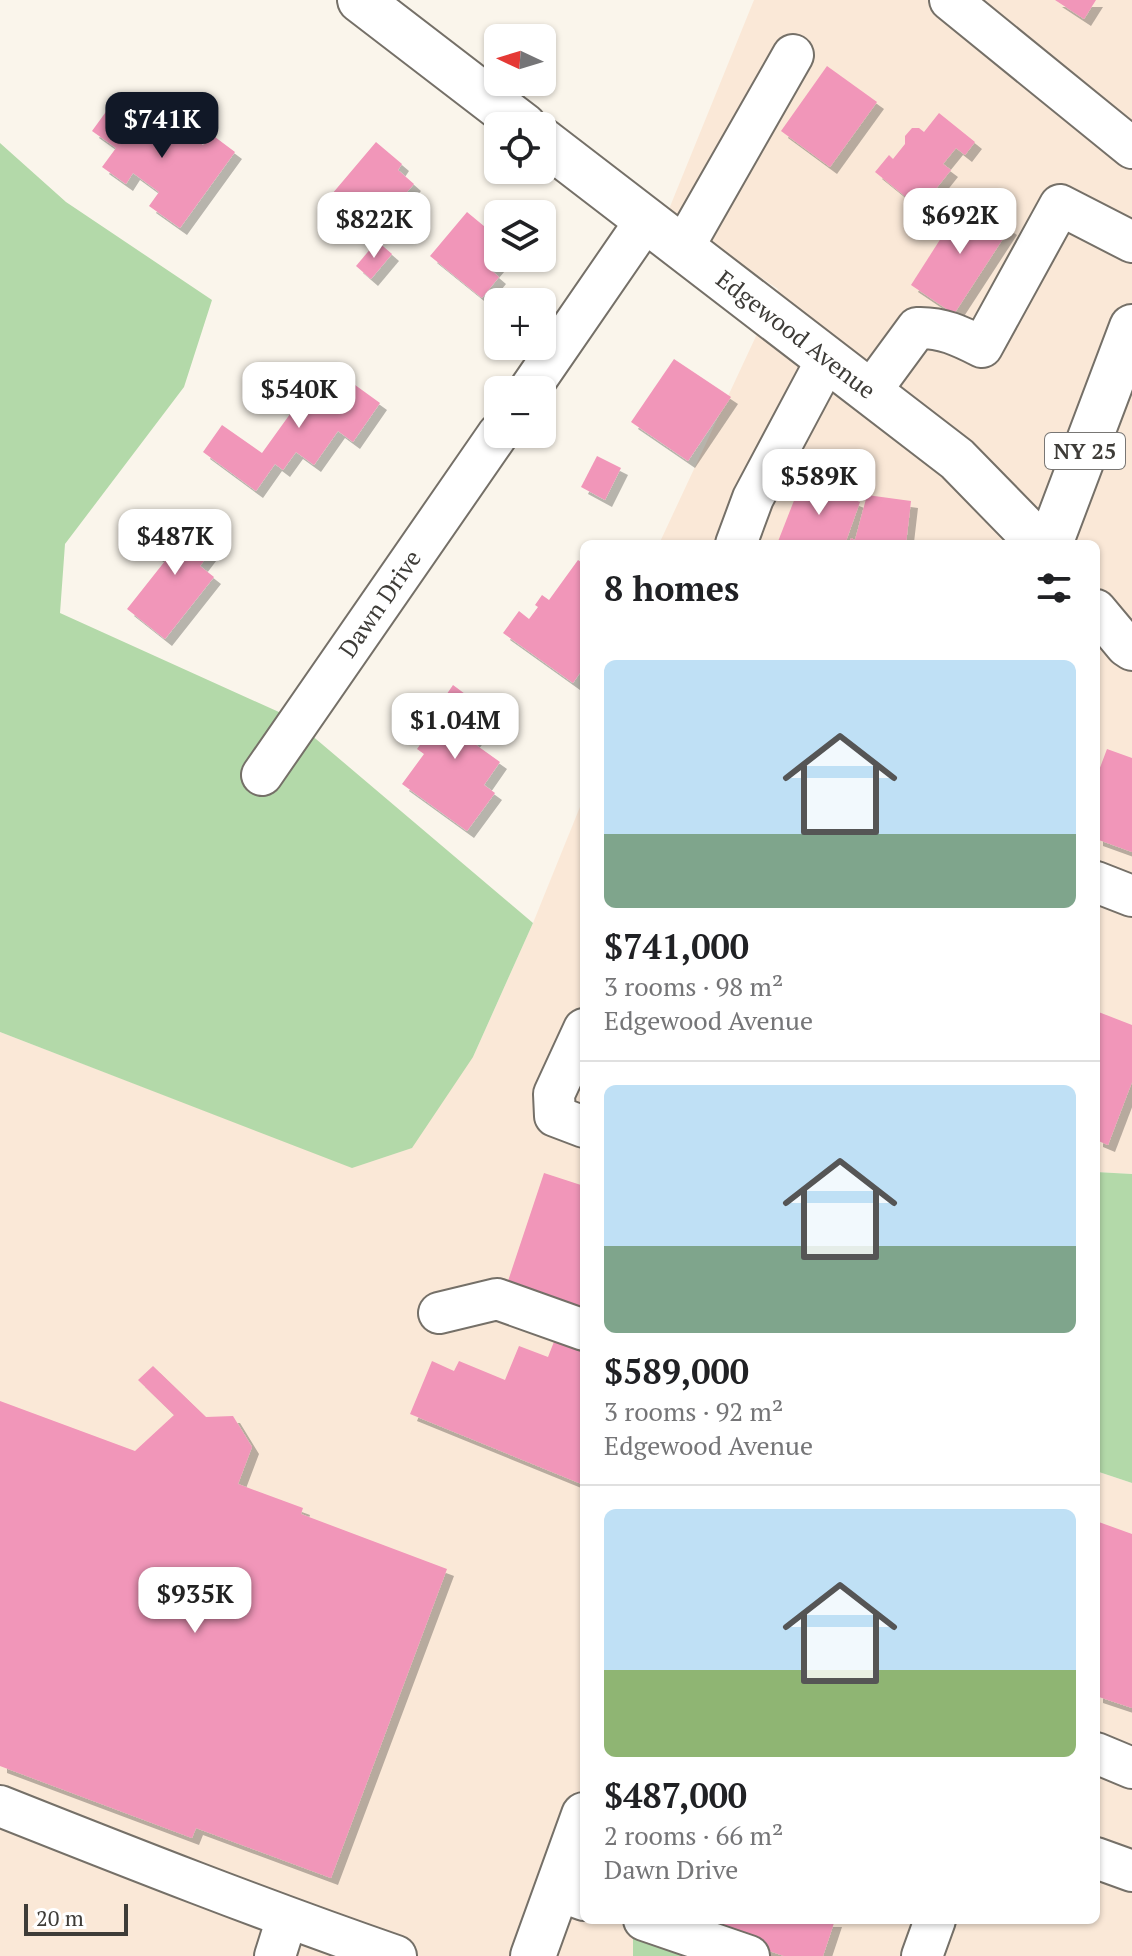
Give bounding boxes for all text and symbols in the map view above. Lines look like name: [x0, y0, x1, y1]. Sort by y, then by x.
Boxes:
north arrow: [484, 24, 556, 96]
map controls: [484, 24, 556, 448]
pin: $741K: [106, 92, 218, 160]
text: $741K: [123, 101, 201, 135]
button: locate: [484, 112, 556, 184]
pin: $692K: [904, 188, 1016, 256]
pin: $822K: [318, 192, 430, 260]
text: $692K: [921, 197, 999, 231]
button: layers: [484, 200, 556, 272]
text: $822K: [335, 201, 413, 235]
street label: Edgewood Avenue: [710, 263, 883, 406]
button: +: [484, 288, 556, 360]
pin: $540K: [243, 362, 355, 430]
text: $540K: [260, 371, 338, 405]
button: −: [484, 376, 556, 448]
road number: NY 25: [1045, 433, 1125, 469]
pin: $589K: [763, 449, 875, 517]
text: $589K: [780, 458, 858, 492]
pin: $487K: [119, 509, 231, 577]
text: $487K: [136, 518, 214, 552]
street label: Dawn Drive: [331, 543, 428, 663]
text: 8 homes: [604, 566, 739, 611]
icon: filters: [1032, 566, 1076, 610]
pin: $1.04M: [390, 693, 520, 761]
text: $1.04M: [410, 702, 500, 736]
icon: home: [768, 712, 912, 856]
text: $741,000: [604, 924, 749, 969]
text: 3 rooms · 98 m²: [604, 969, 783, 1003]
text: Edgewood Avenue: [604, 1003, 813, 1037]
icon: home: [768, 1137, 912, 1281]
text: $589,000: [604, 1349, 749, 1394]
text: 3 rooms · 92 m²: [604, 1394, 783, 1428]
text: Edgewood Avenue: [604, 1428, 813, 1462]
icon: home: [768, 1561, 912, 1705]
pin: $935K: [139, 1567, 251, 1635]
text: $935K: [156, 1576, 234, 1610]
text: $487,000: [604, 1773, 747, 1818]
text: 2 rooms · 66 m²: [604, 1818, 783, 1852]
text: Dawn Drive: [604, 1852, 738, 1886]
scale bar: [24, 1900, 128, 1936]
text: 20 m: [36, 1903, 84, 1932]

